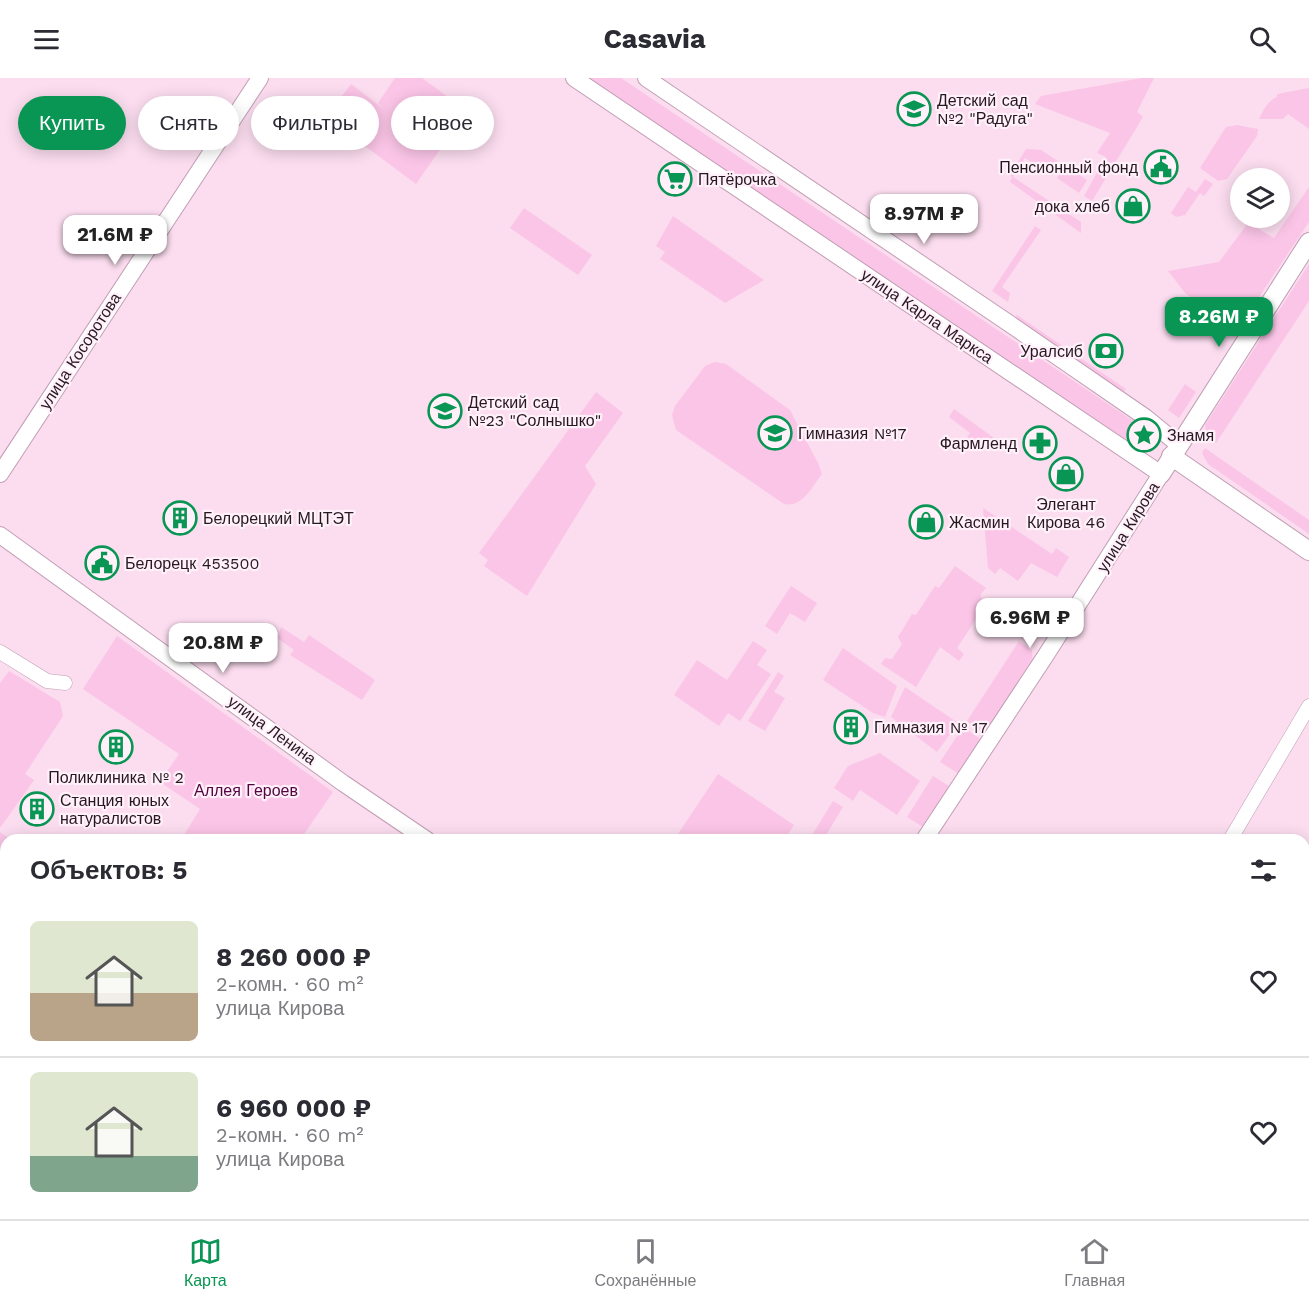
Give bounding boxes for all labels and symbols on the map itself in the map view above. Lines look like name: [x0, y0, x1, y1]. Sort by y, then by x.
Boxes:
school or university icon: Детский сад №2 "Радуга": [896, 91, 932, 127]
place label: Детский сад №2 "Радуга": [937, 91, 1033, 128]
public building icon: Пенсионный фонд: [1143, 149, 1179, 185]
place label: Пенсионный фонд: [999, 158, 1139, 177]
supermarket icon: Пятёрочка: [657, 161, 693, 197]
place label: Пятёрочка: [698, 170, 777, 189]
shop icon: дока хлеб: [1115, 188, 1151, 224]
pin: 8.97M ₽: [869, 194, 979, 245]
place label: дока хлеб: [1035, 197, 1110, 216]
pin: 21.6M ₽: [60, 215, 170, 266]
street label: улица Карла Маркса: [857, 265, 997, 367]
street label: улица Косоротова: [35, 289, 125, 413]
pin: 8.26M ₽: [1164, 297, 1274, 348]
bank icon: Уралсиб: [1088, 333, 1124, 369]
place label: Уралсиб: [1020, 342, 1083, 361]
school or university icon: Детский сад №23 "Солнышко": [427, 393, 463, 429]
place label: Детский сад №23 "Солнышко": [468, 393, 601, 430]
school or university icon: Гимназия №17: [757, 415, 793, 451]
place icon: Знамя: [1126, 417, 1162, 453]
place label: Гимназия №17: [798, 424, 906, 443]
pharmacy icon: Фармленд: [1022, 425, 1058, 461]
place label: Знамя: [1167, 426, 1214, 445]
place label: Фармленд: [940, 434, 1018, 453]
shop icon: Элегант Кирова 46: [1048, 456, 1084, 492]
street label: улица Кирова: [1093, 478, 1163, 576]
place label: Элегант Кирова 46: [1027, 495, 1105, 532]
building icon: Белорецкий МЦТЭТ: [162, 500, 198, 536]
shop icon: Жасмин: [908, 504, 944, 540]
place label: Белорецкий МЦТЭТ: [203, 509, 354, 528]
place label: Жасмин: [949, 513, 1010, 532]
public building icon: Белорецк 453500: [84, 545, 120, 581]
place label: Белорецк 453500: [125, 554, 259, 573]
pin: 6.96M ₽: [975, 598, 1085, 649]
pin: 20.8M ₽: [168, 623, 278, 674]
street label: улица Ленина: [224, 692, 320, 768]
building icon: Гимназия № 17: [833, 709, 869, 745]
place label: Гимназия № 17: [874, 718, 988, 737]
building icon: Поликлиника № 2: [98, 729, 134, 765]
place label: Поликлиника № 2: [48, 768, 184, 787]
park label: Аллея Героев: [194, 781, 298, 800]
building icon: Станция юных натуралистов: [19, 791, 55, 827]
place label: Станция юных натуралистов: [60, 791, 169, 828]

